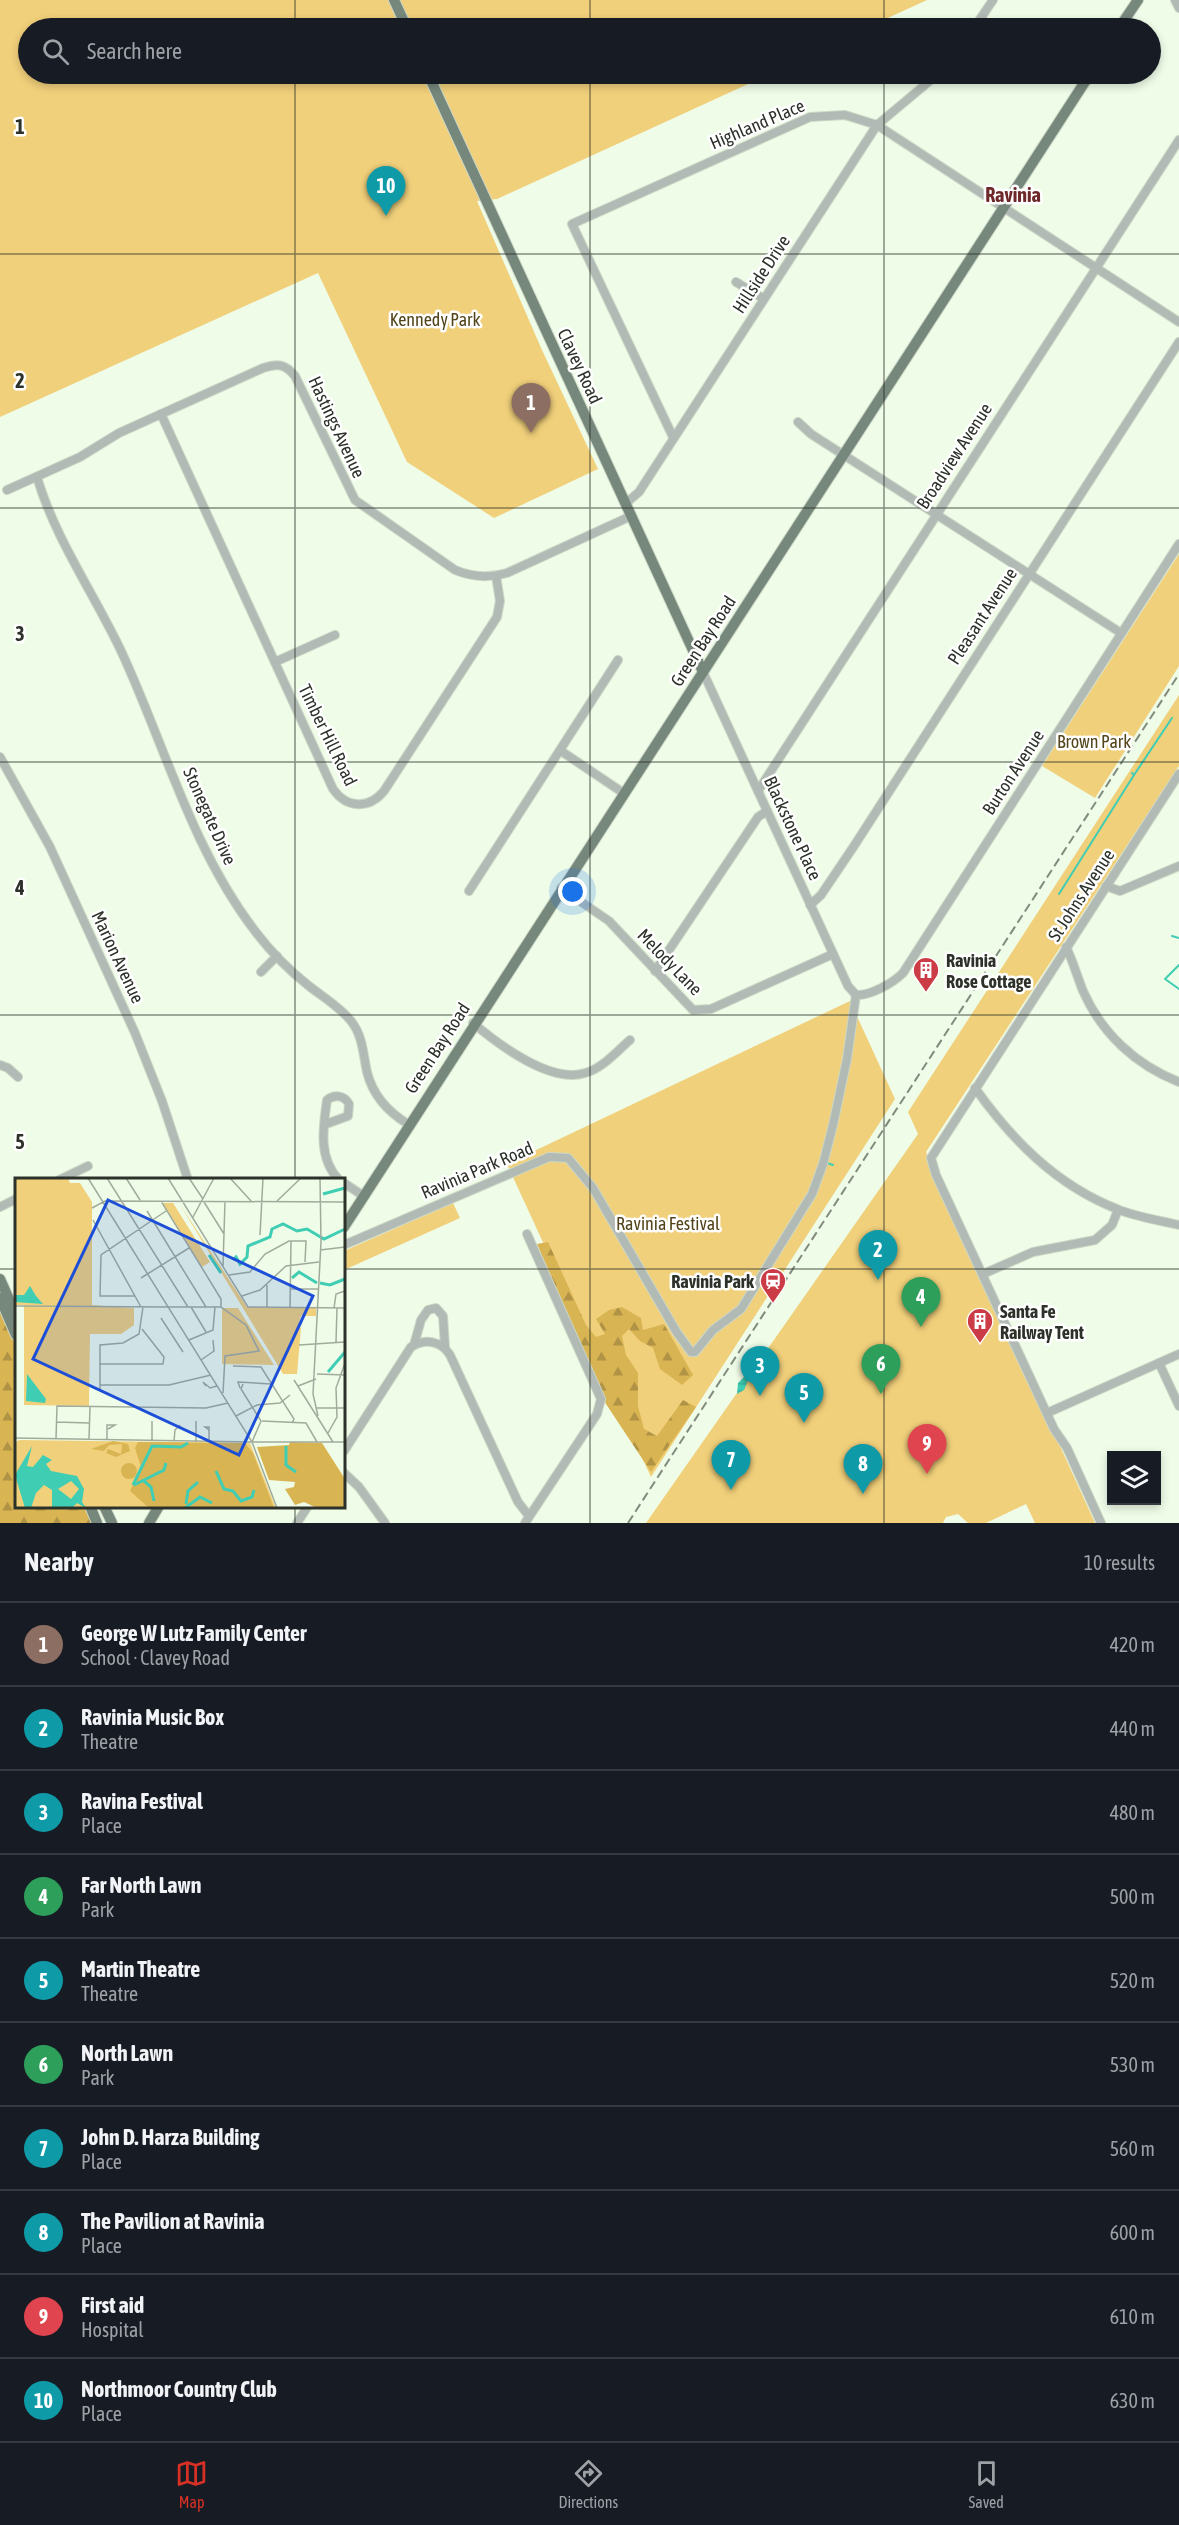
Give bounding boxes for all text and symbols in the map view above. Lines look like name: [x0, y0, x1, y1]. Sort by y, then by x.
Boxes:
search box: [18, 18, 1161, 84]
icon: search: [39, 35, 72, 68]
text: Search here: [87, 38, 182, 64]
street label: Highland Place: [707, 95, 807, 153]
text: 1: [15, 115, 25, 138]
pin: 10: [366, 166, 406, 216]
district label: Ravinia: [985, 183, 1041, 206]
street label: Hillside Drive: [728, 231, 794, 317]
park label: Kennedy Park: [390, 309, 480, 330]
street label: Clavey Road: [553, 325, 607, 407]
text: 2: [15, 369, 25, 392]
street label: Hastings Avenue: [304, 373, 370, 481]
pin: 1: [512, 384, 550, 433]
street label: Broadview Avenue: [912, 399, 996, 513]
street label: Pleasant Avenue: [943, 564, 1021, 668]
street label: Green Bay Road: [666, 592, 740, 690]
text: 3: [15, 622, 25, 645]
street label: Timber Hill Road: [294, 681, 362, 789]
street label: Burton Avenue: [978, 726, 1048, 818]
park label: Brown Park: [1057, 731, 1131, 752]
street label: Stonegate Drive: [179, 764, 241, 868]
street label: Blackstone Place: [760, 773, 826, 883]
street label: St Johns Avenue: [1043, 845, 1119, 945]
text: 4: [14, 876, 25, 899]
your location: [558, 877, 587, 906]
street label: Marion Avenue: [87, 908, 149, 1006]
street label: Melody Lane: [633, 925, 707, 999]
place label: Ravinia Rose Cottage: [946, 950, 1031, 992]
building icon: Ravinia Rose Cottage: [911, 955, 941, 993]
street label: Green Bay Road: [400, 999, 474, 1097]
text: 5: [15, 1130, 25, 1153]
street label: Ravinia Park Road: [418, 1137, 536, 1203]
inset map: [15, 1178, 345, 1508]
park label: Ravinia Festival: [616, 1213, 720, 1234]
pin: 2: [858, 1230, 898, 1280]
station icon: Ravinia Park: [758, 1266, 788, 1304]
place label: Ravinia Park: [671, 1271, 755, 1292]
pin: 4: [902, 1278, 940, 1327]
place label: Santa Fe Railway Tent: [1000, 1301, 1085, 1343]
building icon: Santa Fe Railway Tent: [965, 1306, 995, 1344]
pin: 6: [862, 1344, 900, 1394]
pin: 3: [740, 1346, 780, 1396]
pin: 5: [784, 1374, 824, 1423]
pin: 9: [908, 1424, 946, 1474]
pin: 7: [712, 1440, 750, 1490]
pin: 8: [844, 1444, 882, 1494]
map controls: [1107, 1451, 1161, 1505]
button: layers: [1107, 1451, 1161, 1505]
text: Nearby: [24, 1547, 94, 1577]
text: 10 results: [1084, 1551, 1155, 1574]
text: George W Lutz Family Center: [81, 1620, 307, 1646]
text: 1: [39, 1633, 48, 1656]
text: 420 m: [1110, 1633, 1155, 1656]
text: School · Clavey Road: [81, 1646, 230, 1669]
text: Ravinia Music Box: [81, 1704, 224, 1730]
text: 2: [39, 1717, 48, 1740]
text: 440 m: [1110, 1717, 1155, 1740]
text: Theatre: [81, 1730, 138, 1753]
text: Ravina Festival: [81, 1788, 203, 1814]
text: 3: [39, 1801, 48, 1824]
text: 480 m: [1110, 1801, 1155, 1824]
text: Place: [81, 1814, 122, 1837]
text: Far North Lawn: [81, 1872, 201, 1898]
text: 4: [39, 1885, 48, 1908]
text: 500 m: [1110, 1885, 1155, 1908]
text: Park: [81, 1898, 114, 1921]
text: Martin Theatre: [81, 1956, 200, 1982]
text: 5: [39, 1969, 48, 1992]
text: 520 m: [1110, 1969, 1155, 1992]
text: Theatre: [81, 1982, 138, 2005]
text: North Lawn: [81, 2040, 173, 2066]
text: 6: [39, 2053, 48, 2076]
text: 530 m: [1110, 2053, 1155, 2076]
text: Park: [81, 2066, 114, 2089]
text: John D. Harza Building: [81, 2124, 260, 2150]
text: 7: [39, 2137, 48, 2160]
text: 560 m: [1110, 2137, 1155, 2160]
text: Place: [81, 2150, 122, 2173]
text: The Pavilion at Ravinia: [81, 2208, 264, 2234]
text: 8: [39, 2221, 48, 2244]
text: 600 m: [1110, 2221, 1155, 2244]
text: Place: [81, 2234, 122, 2257]
text: First aid: [81, 2292, 144, 2318]
text: 9: [39, 2305, 48, 2328]
text: 610 m: [1110, 2305, 1155, 2328]
text: Hospital: [81, 2318, 144, 2341]
text: Northmoor Country Club: [81, 2376, 277, 2402]
text: 10: [34, 2389, 53, 2412]
text: 630 m: [1110, 2389, 1155, 2412]
text: Place: [81, 2402, 122, 2425]
tab: Map: [175, 2457, 208, 2511]
tab: Directions: [558, 2457, 618, 2511]
tab: Saved: [968, 2457, 1004, 2511]

